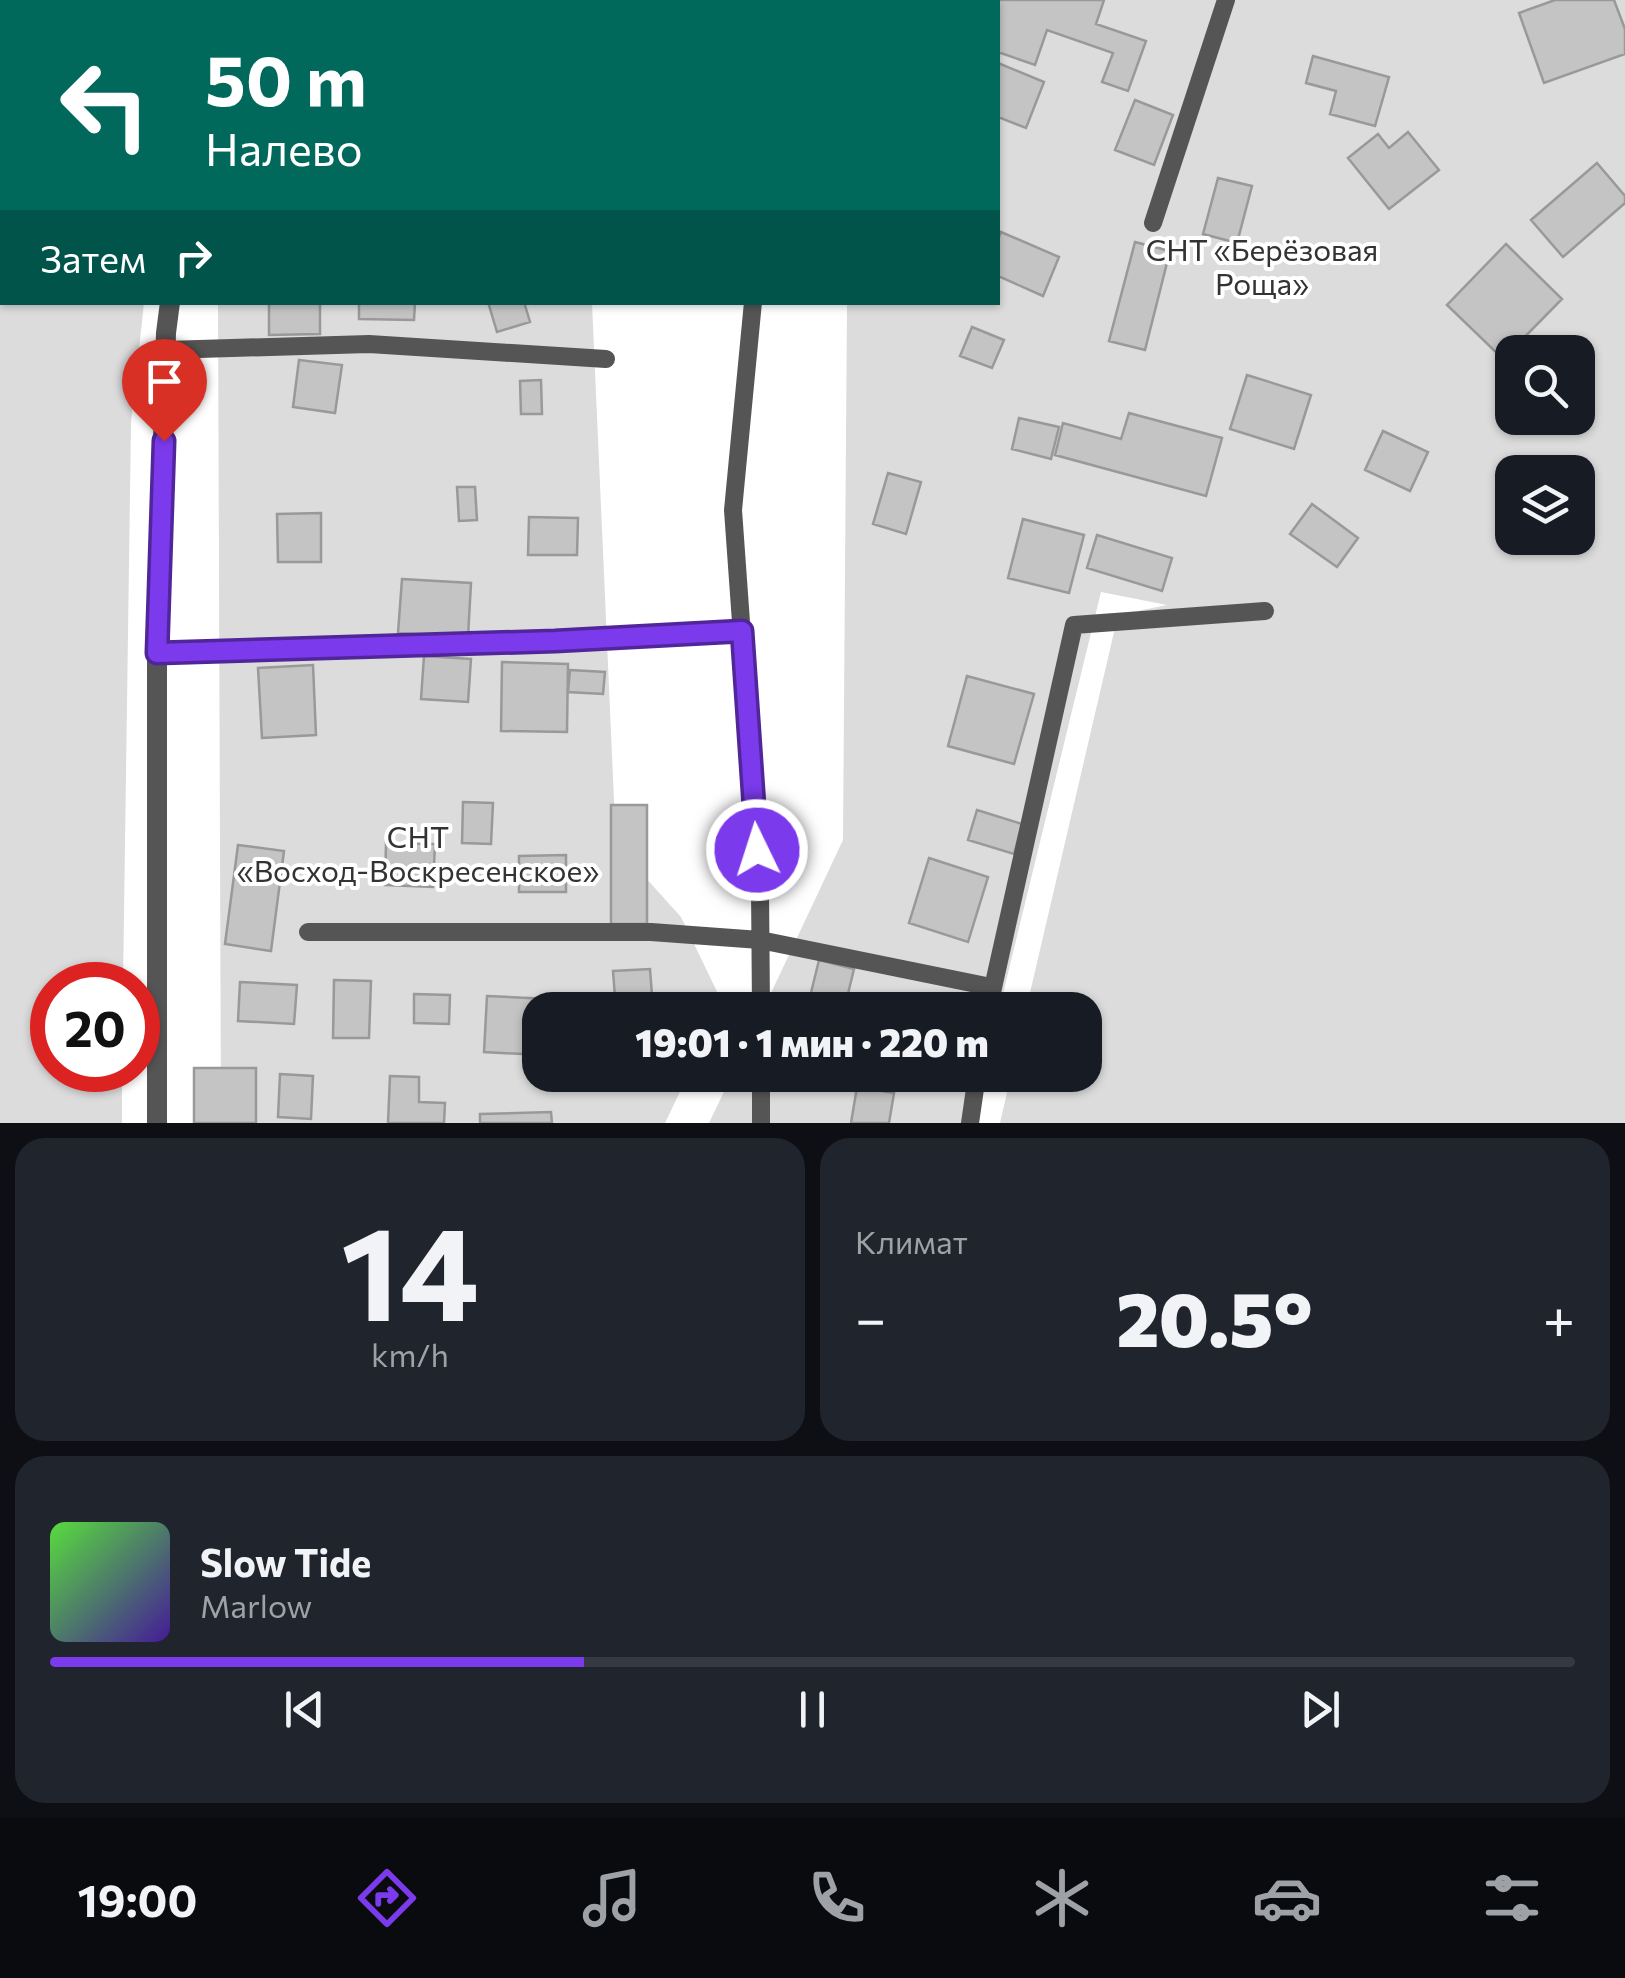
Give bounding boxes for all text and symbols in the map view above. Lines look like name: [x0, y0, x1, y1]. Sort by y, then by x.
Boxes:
text: 50 m: [205, 35, 367, 120]
icon: left: [40, 40, 170, 170]
text: Налево: [205, 120, 363, 175]
icon: right: [166, 230, 221, 285]
park label: СНТ «Берёзовая Роща»: [1146, 230, 1378, 301]
text: Затем: [40, 234, 146, 281]
map controls: [1495, 335, 1595, 555]
button: search: [1495, 335, 1595, 435]
pin: [122, 339, 207, 442]
icon: arrive: [137, 354, 192, 409]
button: layers: [1495, 455, 1595, 555]
position arrow: [705, 798, 809, 902]
park label: СНТ «Восход-Воскресенское»: [237, 817, 599, 888]
speed limit sign: 20: [30, 962, 160, 1092]
text: 19:01 · 1 мин · 220 m: [635, 1018, 989, 1065]
text: 14: [341, 1189, 479, 1348]
text: Климат: [855, 1221, 968, 1261]
text: 20.5°: [1116, 1271, 1313, 1362]
text: −: [855, 1283, 886, 1350]
text: +: [1543, 1283, 1575, 1350]
text: km/h: [371, 1334, 449, 1374]
text: Slow Tide: [200, 1538, 371, 1585]
text: Marlow: [200, 1585, 312, 1625]
icon: previous: [277, 1682, 332, 1737]
icon: pause: [785, 1682, 840, 1737]
icon: next: [1293, 1682, 1348, 1737]
icon: directions: [352, 1863, 422, 1933]
icon: music: [577, 1863, 647, 1933]
icon: phone: [802, 1863, 872, 1933]
icon: climate: [1027, 1863, 1097, 1933]
icon: car: [1252, 1863, 1322, 1933]
icon: filters: [1477, 1863, 1547, 1933]
text: 19:00: [78, 1871, 197, 1926]

